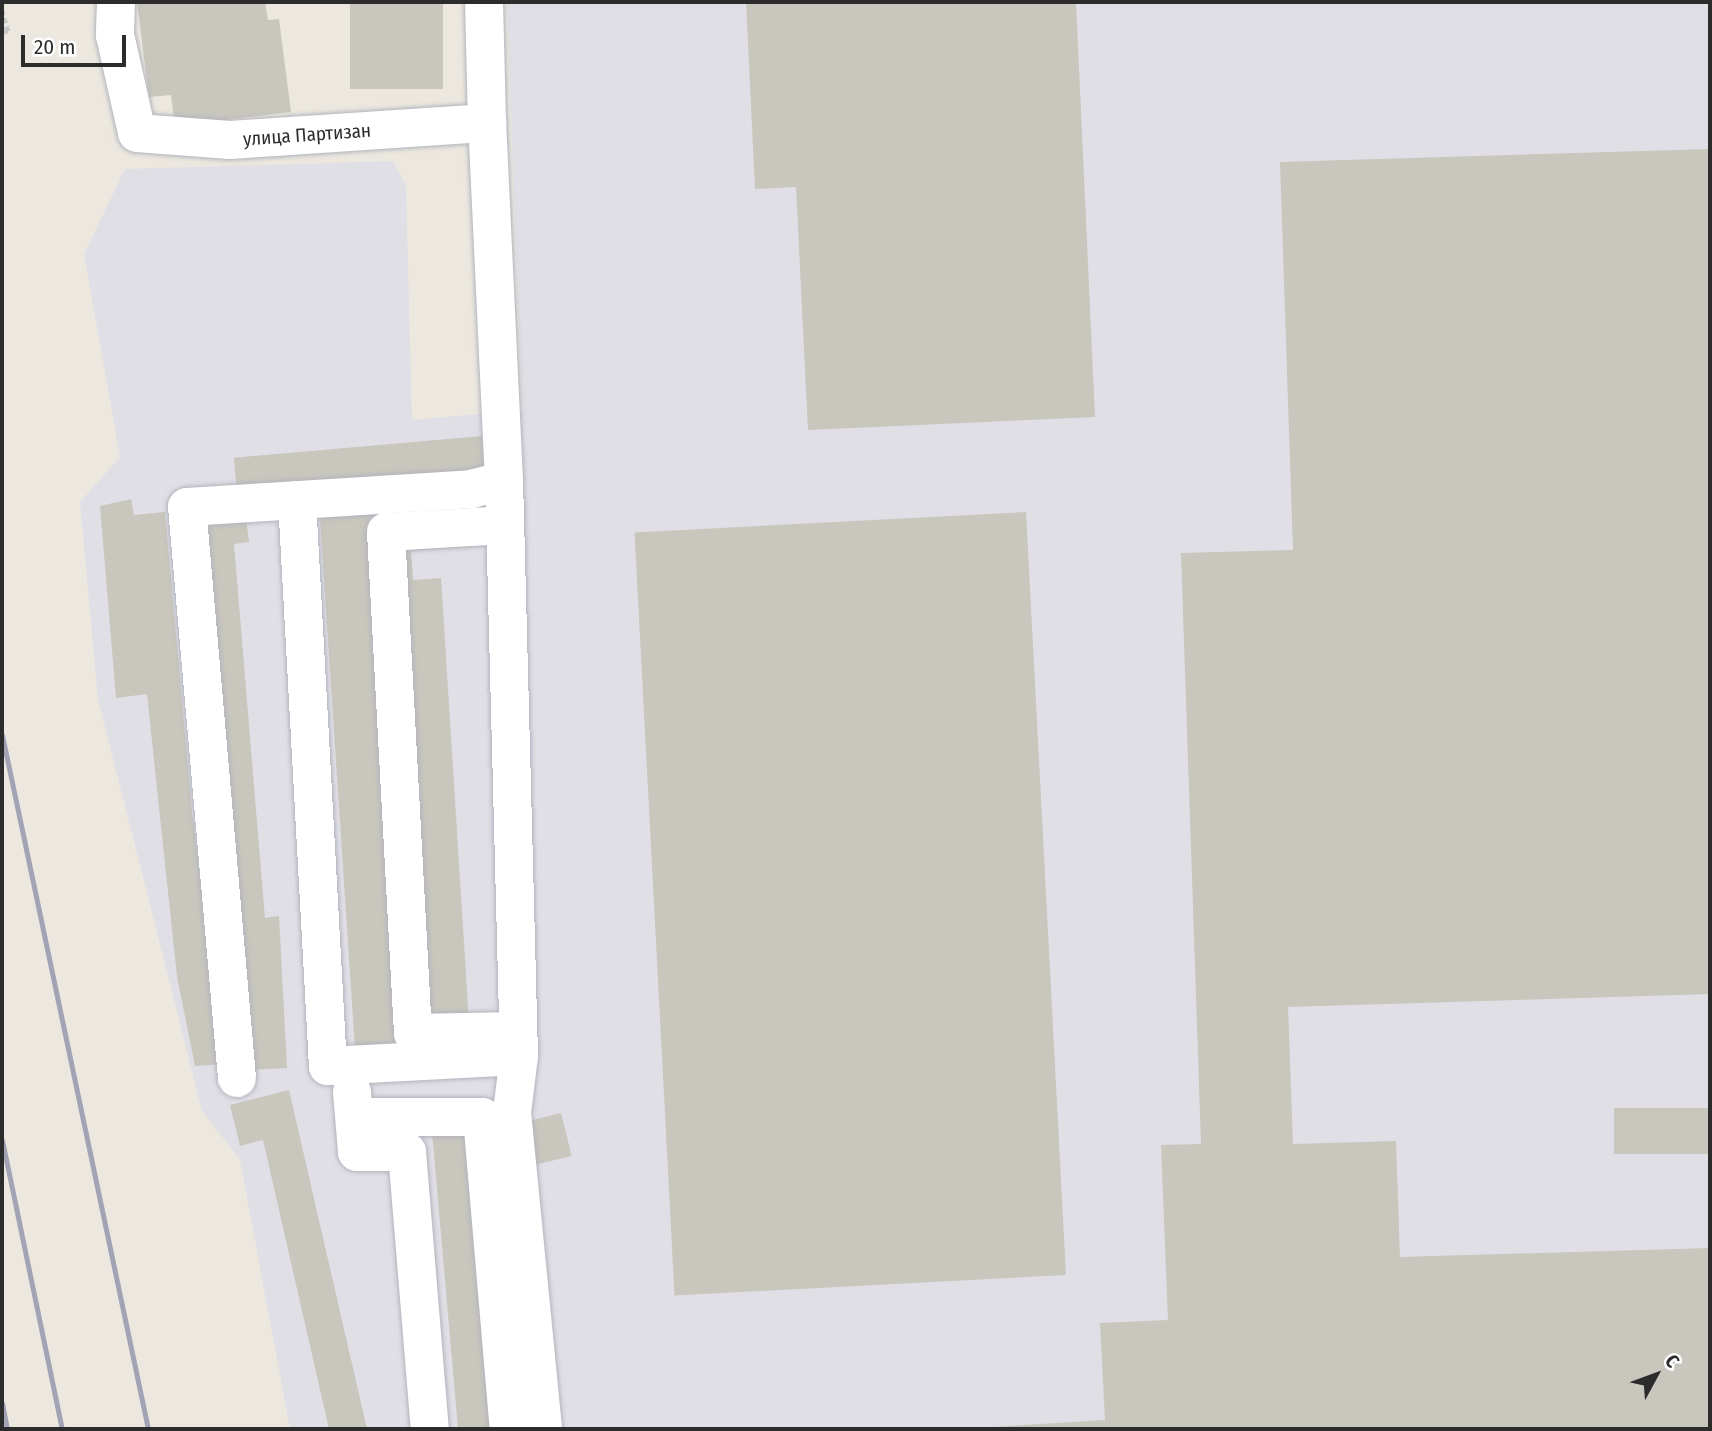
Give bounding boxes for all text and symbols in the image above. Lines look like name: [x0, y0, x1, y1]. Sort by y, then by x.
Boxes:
scale bar: [24, 21, 130, 65]
text: 20 m: [34, 34, 75, 60]
street label: улица Партизан: [242, 119, 372, 151]
north arrow: [1621, 1340, 1691, 1410]
text: С: [1660, 1350, 1684, 1372]

